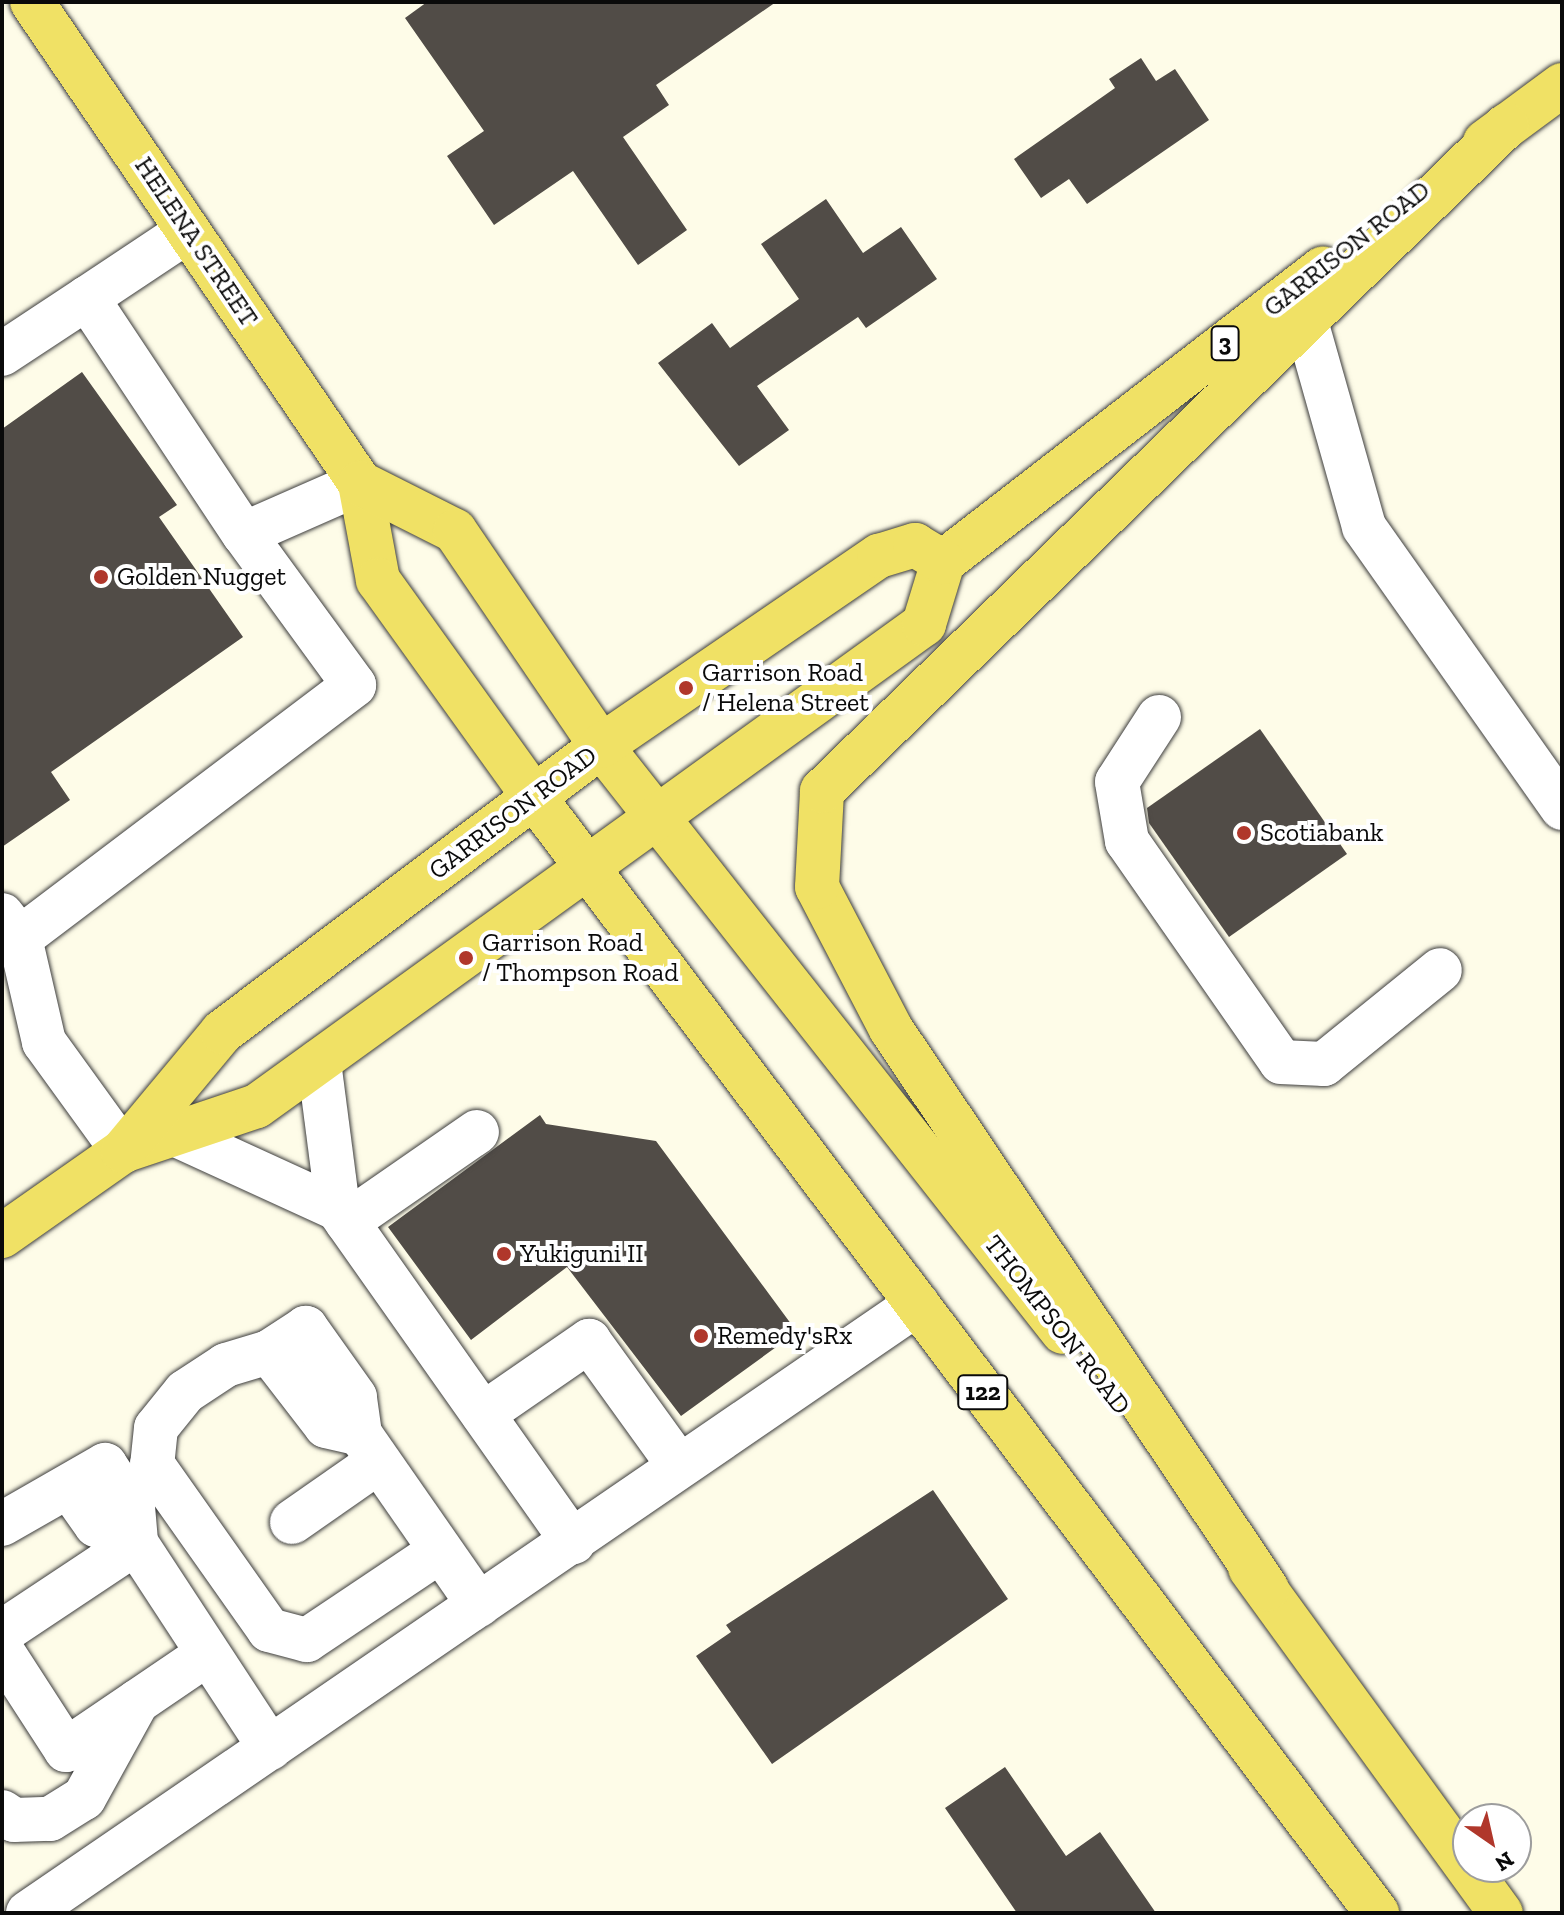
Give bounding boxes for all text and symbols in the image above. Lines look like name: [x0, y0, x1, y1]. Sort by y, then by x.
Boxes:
street label: HELENA STREET: [128, 151, 264, 333]
street label: GARRISON ROAD: [1258, 175, 1436, 323]
road number: 3: [1209, 323, 1241, 363]
place label: Golden Nugget: [117, 561, 286, 593]
marker: Golden Nugget: [92, 568, 110, 586]
place label: Garrison Road / Helena Street: [702, 657, 869, 718]
marker: Garrison Road / Helena Street: [677, 679, 695, 697]
street label: GARRISON ROAD: [423, 740, 603, 886]
place label: Scotiabank: [1260, 817, 1384, 849]
marker: Scotiabank: [1235, 824, 1253, 842]
place label: Garrison Road / Thompson Road: [482, 927, 679, 988]
marker: Garrison Road / Thompson Road: [457, 949, 475, 967]
street label: THOMPSON ROAD: [977, 1229, 1137, 1421]
place label: Yukiguni II: [520, 1238, 644, 1270]
marker: Yukiguni II: [495, 1245, 513, 1263]
place label: Remedy'sRx: [717, 1320, 852, 1352]
marker: Remedy'sRx: [692, 1327, 710, 1345]
road number: 122: [957, 1372, 1009, 1412]
north arrow: [1452, 1803, 1532, 1883]
text: N: [1490, 1846, 1519, 1878]

